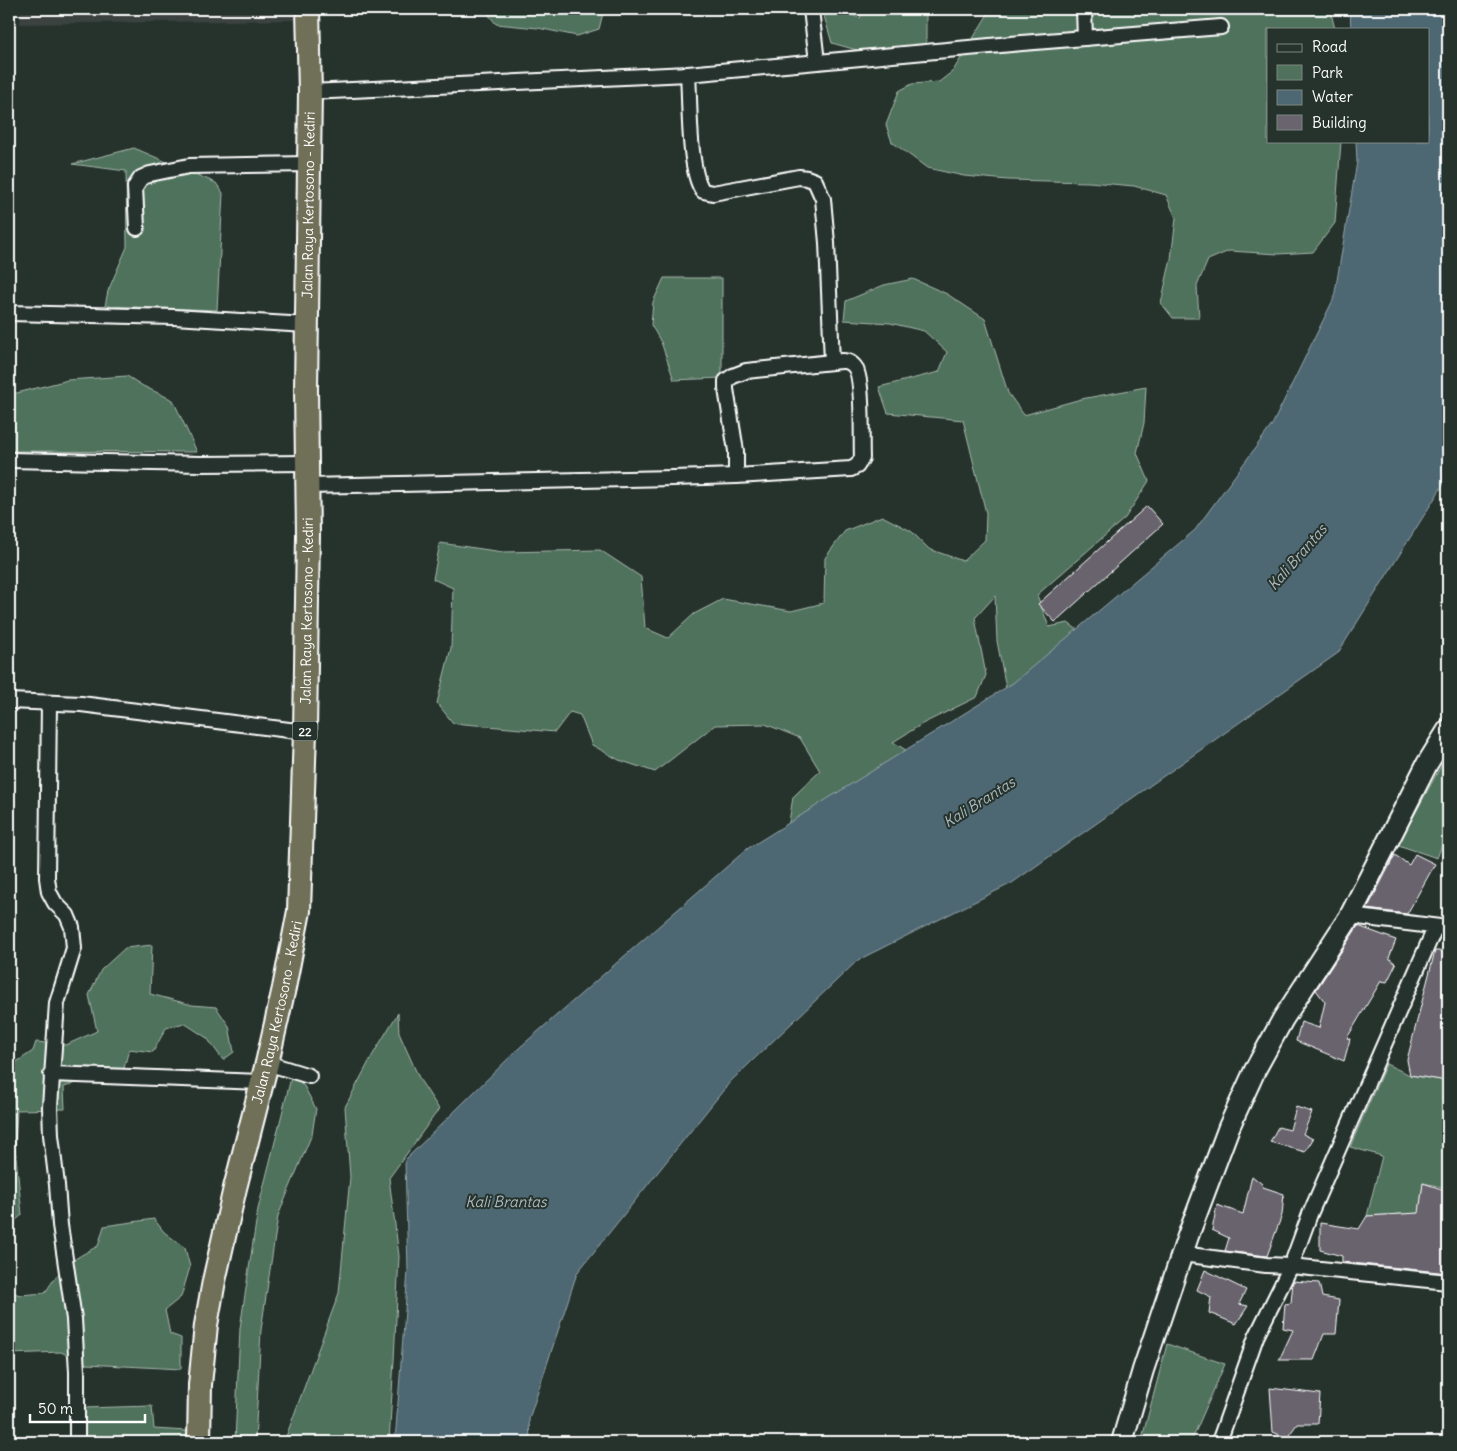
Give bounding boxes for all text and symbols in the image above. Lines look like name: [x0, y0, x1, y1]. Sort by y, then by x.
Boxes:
legend: [1267, 28, 1430, 142]
text: Road: [1312, 37, 1347, 56]
text: Park: [1312, 63, 1343, 82]
text: Water: [1312, 87, 1353, 106]
street label: Jalan Raya Kertosono - Kediri: [298, 111, 319, 298]
text: Building: [1312, 113, 1367, 132]
street label: Jalan Raya Kertosono - Kediri: [296, 517, 317, 704]
water label: Kali Brantas: [1263, 519, 1332, 594]
road number: 22: [292, 721, 318, 740]
water label: Kali Brantas: [939, 772, 1020, 832]
street label: Jalan Raya Kertosono - Kediri: [248, 919, 306, 1106]
water label: Kali Brantas: [465, 1192, 548, 1211]
scale bar: [30, 1391, 145, 1423]
text: 50 m: [38, 1399, 73, 1418]

